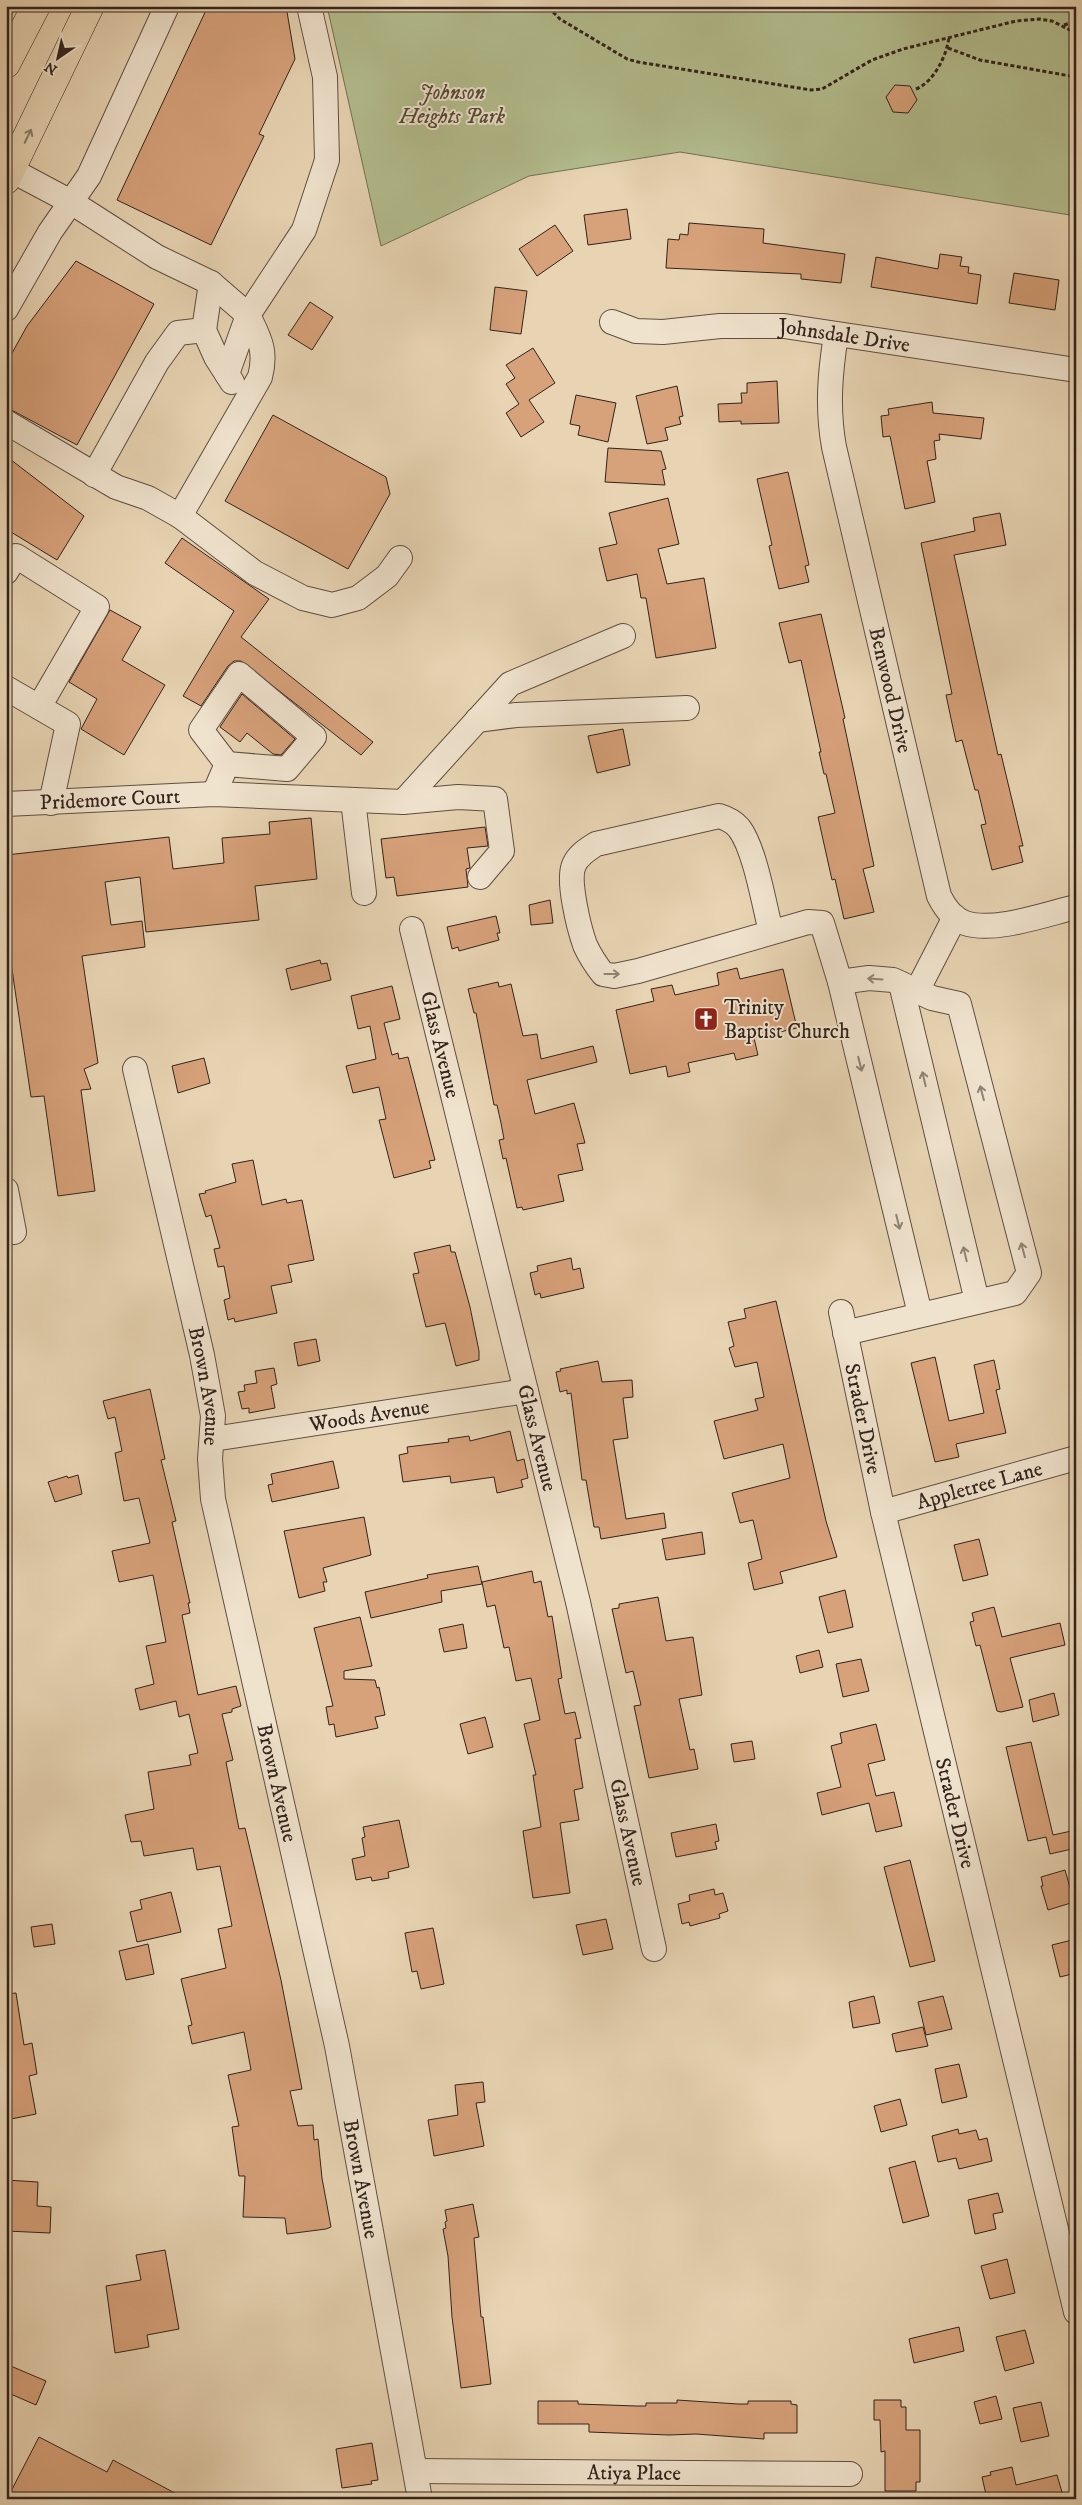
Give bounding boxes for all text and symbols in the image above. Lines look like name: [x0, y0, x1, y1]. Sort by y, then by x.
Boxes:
north arrow: [32, 32, 82, 82]
text: N: [41, 57, 61, 79]
park label: Johnson Heights Park: [398, 80, 505, 130]
one-way arrow: [23, 129, 33, 144]
street label: Johnsdale Drive: [777, 314, 912, 359]
street label: Benwood Drive: [863, 625, 917, 756]
street label: Pridemore Court: [39, 784, 181, 816]
one-way arrow: [604, 969, 620, 979]
one-way arrow: [868, 974, 884, 983]
street label: Glass Avenue: [414, 989, 465, 1101]
place label: Trinity Baptist Church: [724, 995, 850, 1045]
church icon: Trinity Baptist Church: [693, 1006, 719, 1032]
one-way arrow: [856, 1055, 865, 1071]
one-way arrow: [919, 1071, 928, 1087]
one-way arrow: [977, 1085, 987, 1101]
one-way arrow: [894, 1213, 903, 1229]
one-way arrow: [1018, 1242, 1028, 1258]
one-way arrow: [960, 1246, 969, 1262]
street label: Brown Avenue: [182, 1324, 225, 1447]
street label: Strader Drive: [838, 1361, 887, 1477]
street label: Glass Avenue: [511, 1382, 562, 1494]
street label: Woods Avenue: [306, 1394, 432, 1438]
street label: Appletree Lane: [914, 1456, 1046, 1516]
street label: Brown Avenue: [250, 1721, 302, 1845]
street label: Strader Drive: [929, 1755, 981, 1871]
street label: Glass Avenue: [603, 1777, 652, 1889]
street label: Brown Avenue: [337, 2117, 384, 2241]
street label: Atiya Place: [587, 2460, 681, 2487]

